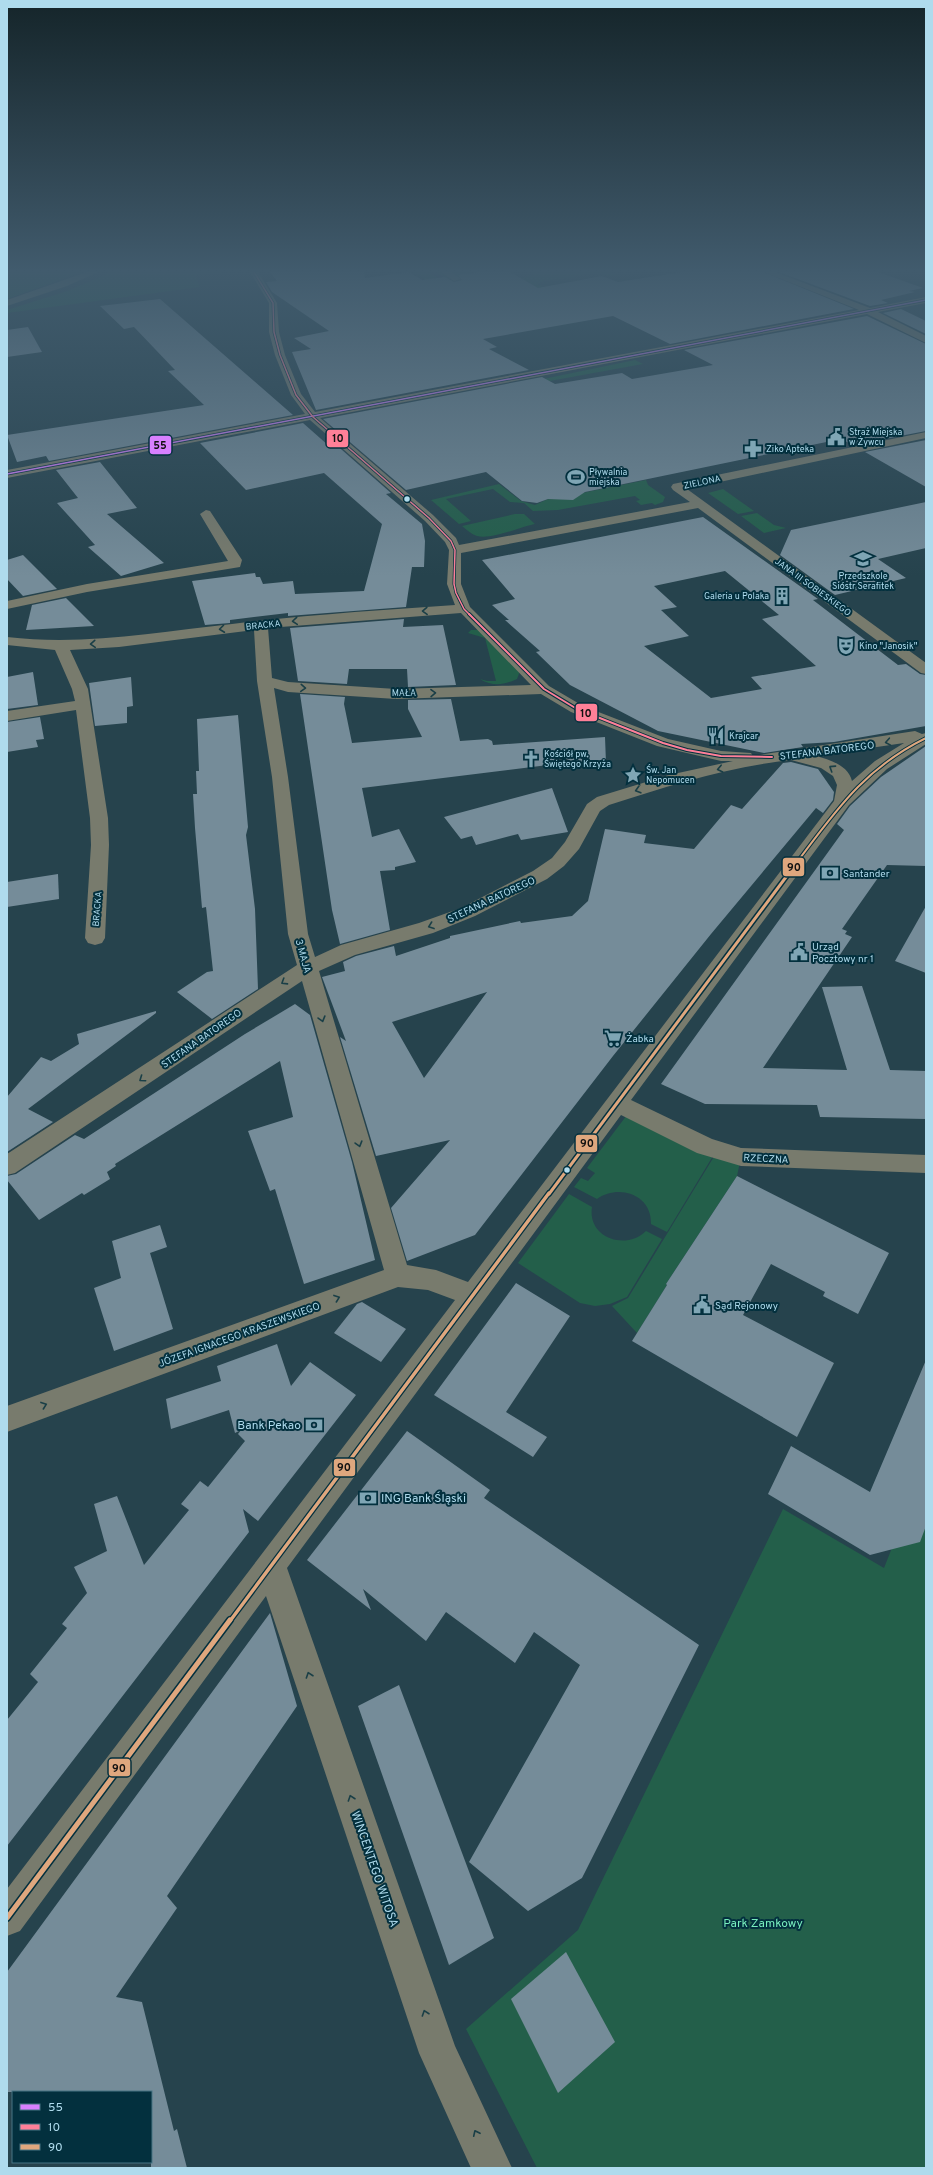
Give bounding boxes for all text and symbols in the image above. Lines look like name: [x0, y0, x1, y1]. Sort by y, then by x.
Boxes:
public building icon: Straż Miejska w Żywcu: [826, 427, 846, 447]
place label: Straż Miejska w Żywcu: [849, 427, 902, 448]
line badge: 10: [326, 429, 349, 448]
text: 10: [332, 432, 344, 446]
line badge: 55: [149, 435, 172, 455]
text: 55: [153, 439, 167, 453]
pharmacy icon: Ziko Apteka: [743, 439, 763, 459]
place label: Ziko Apteka: [766, 444, 814, 455]
sports icon: Pływalnia miejska: [566, 467, 586, 487]
place label: Pływalnia miejska: [589, 467, 628, 488]
street label: ZIELONA: [683, 473, 722, 492]
unlabelled marker: [402, 494, 412, 504]
school or university icon: Przedszkole Sióstr Serafitek: [853, 549, 873, 569]
street label: JANA III SOBIESKIEGO: [772, 556, 853, 619]
place label: Przedszkole Sióstr Serafitek: [832, 571, 894, 592]
building icon: Galeria u Polaka: [772, 586, 792, 606]
place label: Galeria u Polaka: [704, 591, 769, 602]
one-way arrow: [422, 607, 428, 615]
one-way arrow: [292, 617, 298, 626]
street label: BRACKA: [245, 618, 281, 633]
one-way arrow: [219, 624, 226, 633]
theatre icon: Kino "Janosik": [836, 636, 856, 656]
one-way arrow: [90, 639, 96, 648]
place label: Kino "Janosik": [859, 641, 918, 652]
one-way arrow: [300, 683, 306, 692]
street label: MAŁA: [392, 688, 416, 699]
one-way arrow: [430, 689, 436, 697]
line badge: 10: [575, 703, 598, 722]
text: 10: [580, 707, 592, 721]
restaurant icon: Krajcar: [706, 726, 726, 746]
place label: Krajcar: [729, 731, 759, 742]
one-way arrow: [885, 737, 891, 745]
street label: STEFANA BATOREGO: [779, 739, 875, 764]
church icon: Kościół pw. Świętego Krzyża: [521, 749, 541, 769]
place label: Kościół pw. Świętego Krzyża: [544, 749, 611, 770]
place label: Św. Jan Nepomucen: [646, 764, 695, 786]
one-way arrow: [717, 764, 724, 773]
place icon: Św. Jan Nepomucen: [623, 765, 643, 785]
one-way arrow: [829, 766, 836, 773]
one-way arrow: [634, 785, 641, 794]
line badge: 90: [782, 857, 805, 877]
text: 90: [787, 861, 801, 875]
bank icon: Santander: [820, 863, 840, 883]
place label: Santander: [843, 868, 890, 881]
street label: STEFANA BATOREGO: [446, 874, 537, 926]
street label: BRACKA: [90, 891, 105, 927]
one-way arrow: [427, 921, 434, 929]
street label: 3 MAJA: [292, 938, 313, 975]
place label: Urząd Pocztowy nr 1: [812, 941, 874, 966]
public building icon: Urząd Pocztowy nr 1: [789, 942, 809, 962]
one-way arrow: [281, 978, 288, 985]
street label: STEFANA BATOREGO: [159, 1007, 245, 1072]
one-way arrow: [317, 1015, 326, 1022]
supermarket icon: Żabka: [603, 1028, 623, 1048]
place label: Żabka: [626, 1033, 654, 1046]
one-way arrow: [139, 1074, 146, 1082]
line badge: 90: [575, 1134, 598, 1153]
text: 90: [580, 1137, 594, 1151]
one-way arrow: [354, 1140, 363, 1147]
street label: RZECZNA: [743, 1152, 789, 1167]
unlabelled marker: [562, 1165, 572, 1175]
one-way arrow: [333, 1295, 340, 1303]
public building icon: Sąd Rejonowy: [692, 1295, 712, 1315]
street label: JÓZEFA IGNACEGO KRASZEWSKIEGO: [157, 1300, 322, 1371]
place label: Sąd Rejonowy: [715, 1300, 778, 1313]
one-way arrow: [40, 1402, 47, 1410]
bank icon: Bank Pekao: [304, 1415, 324, 1435]
place label: Bank Pekao: [237, 1418, 301, 1434]
line badge: 90: [333, 1458, 356, 1477]
text: 90: [337, 1461, 351, 1475]
bank icon: ING Bank Śląski: [358, 1488, 378, 1508]
place label: ING Bank Śląski: [381, 1491, 466, 1507]
one-way arrow: [305, 1671, 314, 1678]
line badge: 90: [108, 1758, 131, 1777]
text: 90: [112, 1762, 126, 1776]
one-way arrow: [347, 1794, 356, 1801]
street label: WINCENTEGO WITOSA: [347, 1809, 401, 1930]
park label: Park Zamkowy: [723, 1916, 803, 1932]
one-way arrow: [421, 2010, 430, 2017]
legend: [12, 2091, 152, 2163]
text: 55: [48, 2100, 63, 2116]
text: 10: [48, 2120, 60, 2136]
one-way arrow: [473, 2129, 481, 2137]
text: 90: [48, 2140, 63, 2156]

